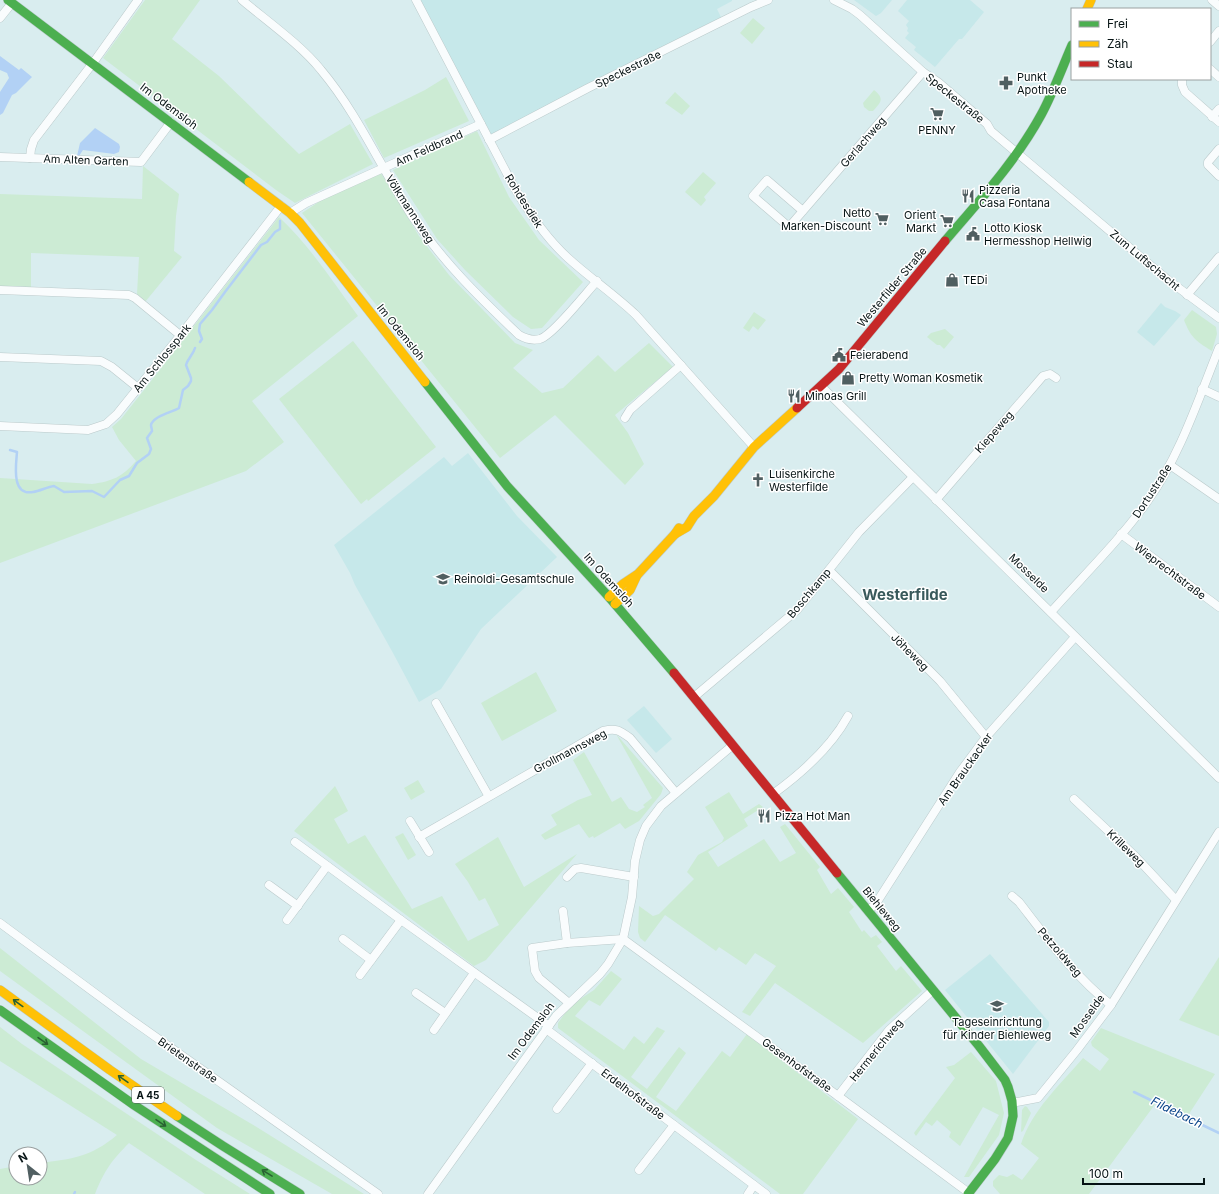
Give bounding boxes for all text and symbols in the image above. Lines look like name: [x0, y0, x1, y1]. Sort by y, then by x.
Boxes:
legend: [1071, 8, 1211, 80]
text: Frei: [1107, 16, 1128, 31]
text: Zäh: [1107, 36, 1128, 51]
street label: Speckestraße: [593, 47, 663, 91]
text: Stau: [1107, 56, 1133, 71]
street label: Speckestraße: [923, 70, 987, 126]
place label: Punkt Apotheke: [1017, 70, 1067, 97]
pharmacy icon: Punkt Apotheke: [998, 75, 1014, 91]
street label: Im Odemsloh: [137, 80, 201, 132]
supermarket icon: PENNY: [929, 106, 945, 122]
street label: Gerlachweg: [837, 114, 889, 170]
place label: PENNY: [918, 123, 956, 137]
street label: Am Feldbrand: [393, 127, 465, 169]
street label: Am Alten Garten: [43, 152, 129, 168]
street label: Rohdesdiek: [502, 171, 546, 231]
street label: Völkmannsweg: [383, 172, 437, 246]
place label: Pizzeria Casa Fontana: [979, 183, 1050, 210]
restaurant icon: Pizzeria Casa Fontana: [960, 188, 976, 204]
place label: Netto Marken-Discount: [781, 206, 871, 233]
place label: Orient Markt: [904, 208, 936, 235]
supermarket icon: Netto Marken-Discount: [874, 211, 890, 227]
supermarket icon: Orient Markt: [939, 213, 955, 229]
place label: Lotto Kiosk Hermesshop Hellwig: [984, 221, 1092, 248]
public building icon: Lotto Kiosk Hermesshop Hellwig: [965, 226, 981, 242]
street label: Zum Luftschacht: [1107, 227, 1183, 294]
street label: Westerfilder Straße: [854, 244, 930, 330]
shop icon: TEDi: [944, 272, 960, 288]
place label: TEDi: [963, 273, 987, 287]
street label: Im Odemsloh: [374, 301, 428, 363]
street label: Am Schlosspark: [130, 321, 194, 395]
public building icon: Feierabend: [831, 347, 847, 363]
place label: Feierabend: [850, 348, 908, 362]
shop icon: Pretty Woman Kosmetik: [840, 370, 856, 386]
place label: Pretty Woman Kosmetik: [859, 371, 983, 385]
restaurant icon: Minoas Grill: [786, 388, 802, 404]
place label: Minoas Grill: [805, 389, 866, 403]
street label: Kiepeweg: [972, 408, 1016, 456]
street label: Dortustraße: [1129, 461, 1175, 521]
place label: Luisenkirche Westerfilde: [769, 467, 835, 494]
church icon: Luisenkirche Westerfilde: [750, 472, 766, 488]
street label: Wieprechtstraße: [1131, 539, 1209, 603]
street label: Im Odemsloh: [581, 550, 637, 610]
street label: Mosselde: [1006, 550, 1052, 596]
street label: Boschkamp: [784, 565, 834, 621]
school or university icon: Reinoldi-Gesamtschule: [435, 571, 451, 587]
place label: Reinoldi-Gesamtschule: [454, 572, 574, 586]
district label: Westerfilde: [862, 585, 948, 604]
street label: Jöheweg: [888, 630, 932, 674]
street label: Grollmannsweg: [531, 726, 609, 776]
street label: Am Brauckacker: [935, 730, 995, 808]
restaurant icon: Pizza Hot Man: [756, 808, 772, 824]
place label: Pizza Hot Man: [775, 809, 850, 823]
street label: Krilleweg: [1104, 826, 1148, 870]
street label: Biehleweg: [860, 884, 904, 934]
street label: Petzoldweg: [1035, 924, 1085, 980]
street label: Mosselde: [1067, 992, 1107, 1040]
school or university icon: Tageseinrichtung für Kinder Biehleweg: [989, 998, 1005, 1014]
one-way arrow: [12, 999, 23, 1007]
street label: Im Odemsloh: [505, 999, 557, 1063]
place label: Tageseinrichtung für Kinder Biehleweg: [943, 1015, 1051, 1042]
street label: Hermerichweg: [846, 1016, 906, 1084]
street label: Brietenstraße: [155, 1034, 221, 1086]
street label: Gesenhofstraße: [759, 1035, 835, 1095]
one-way arrow: [37, 1037, 48, 1045]
street label: Erdelhofstraße: [598, 1065, 668, 1123]
one-way arrow: [118, 1075, 129, 1083]
road number: A 45: [132, 1087, 164, 1103]
water label: Fildebach: [1149, 1093, 1205, 1131]
one-way arrow: [155, 1119, 166, 1127]
north arrow: [8, 1146, 48, 1186]
text: N: [16, 1149, 30, 1165]
scale bar: [1083, 1160, 1204, 1186]
text: 100 m: [1089, 1166, 1123, 1181]
one-way arrow: [261, 1169, 273, 1177]

